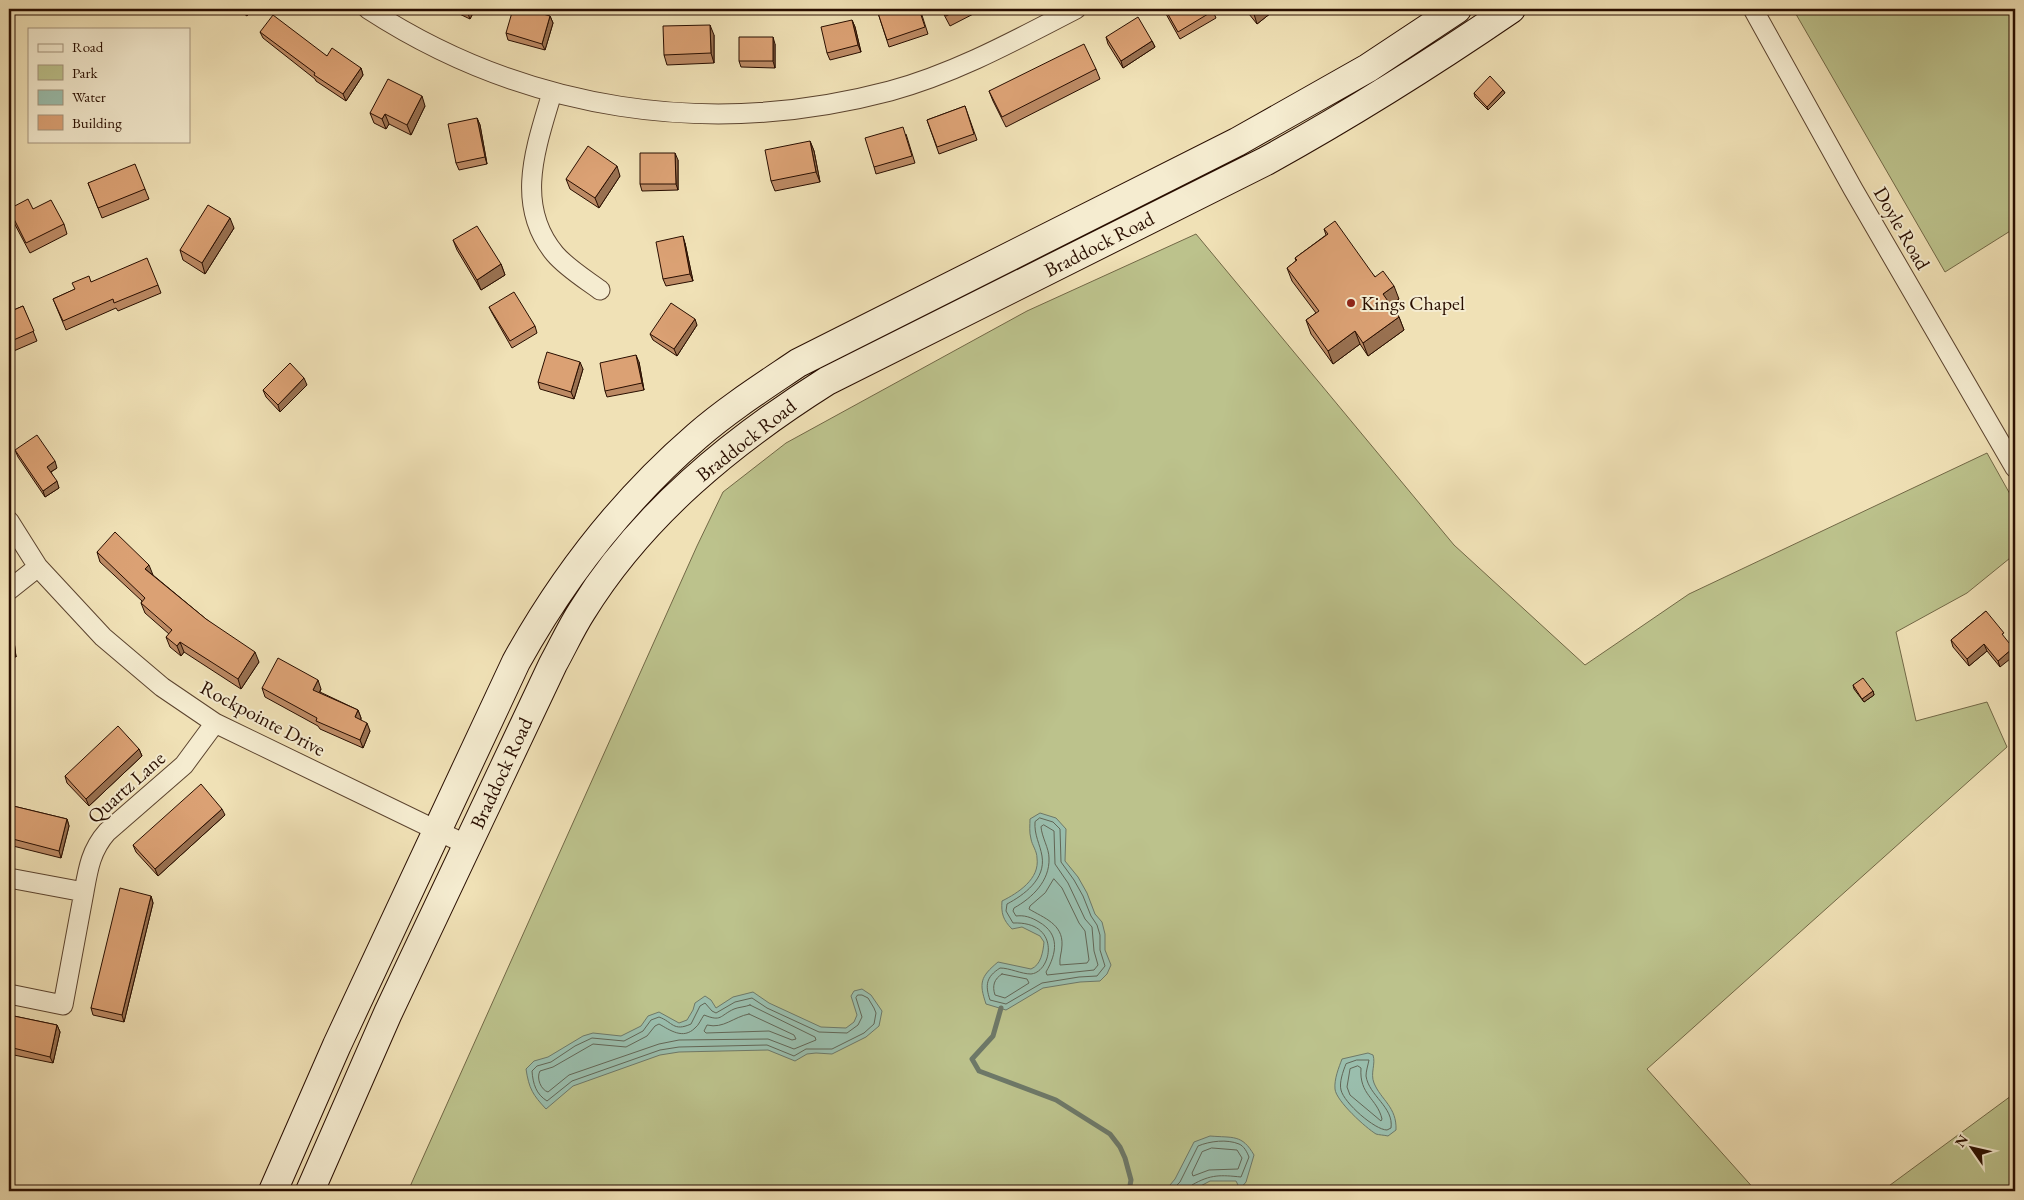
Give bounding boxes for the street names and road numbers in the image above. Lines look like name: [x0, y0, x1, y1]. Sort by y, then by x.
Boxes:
street label: Doyle Road: [1868, 182, 1937, 275]
street label: Braddock Road: [1040, 205, 1159, 283]
street label: Braddock Road: [691, 392, 802, 487]
street label: Rockpointe Drive: [196, 674, 330, 762]
street label: Braddock Road: [464, 712, 538, 833]
street label: Quartz Lane: [82, 745, 171, 829]

